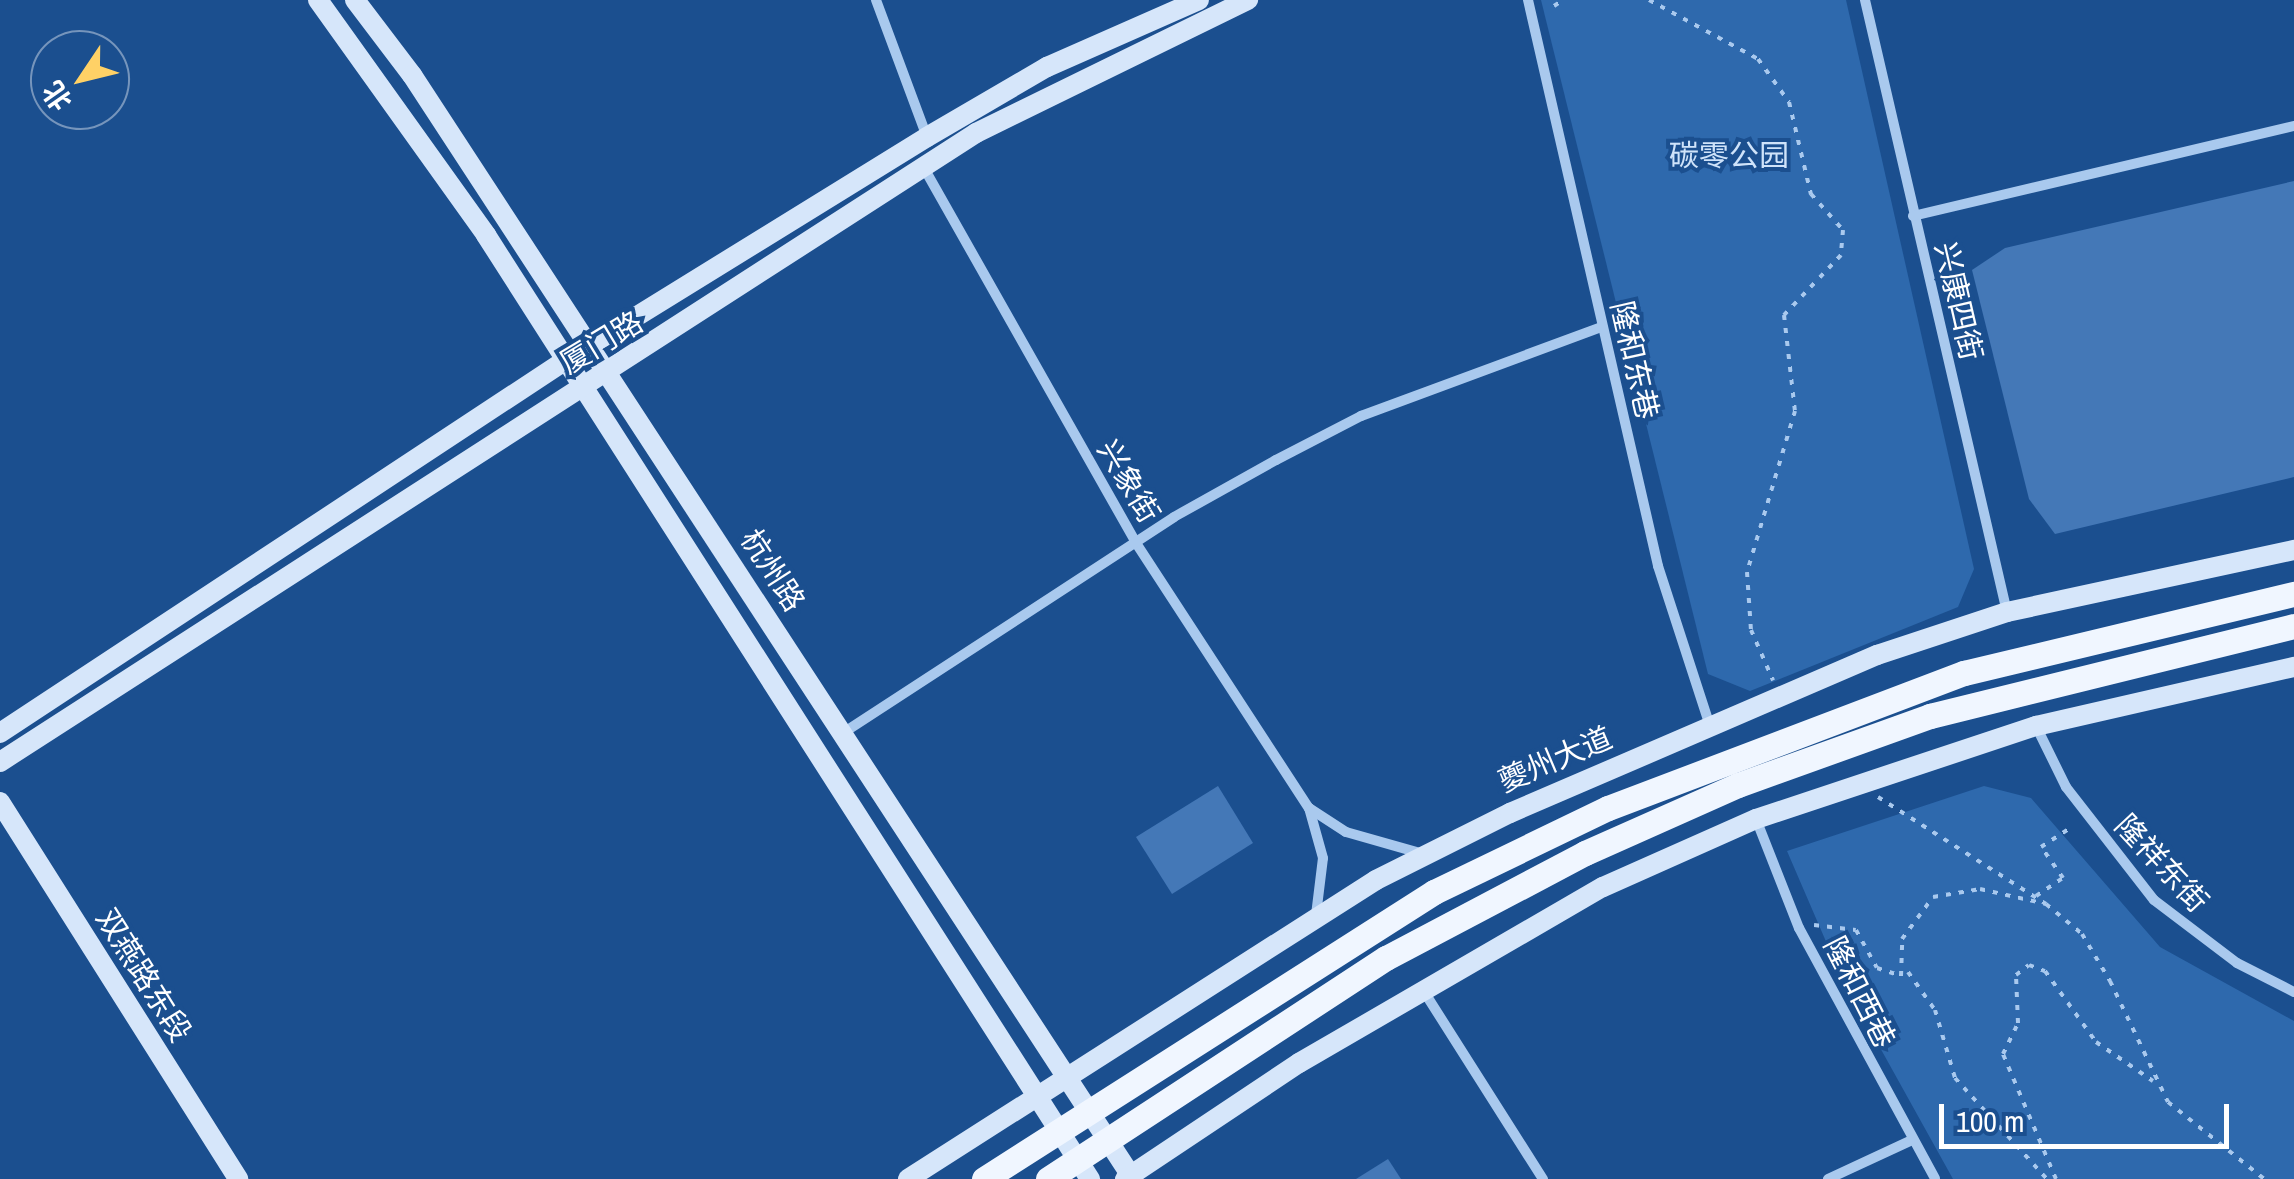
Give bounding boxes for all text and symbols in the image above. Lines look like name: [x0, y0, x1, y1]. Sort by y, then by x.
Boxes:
north arrow: [30, 30, 130, 130]
text: 北: [33, 74, 81, 118]
park label: 碳零公园: [1669, 137, 1789, 173]
street label: 兴康四街: [1928, 238, 1990, 364]
street label: 隆和东巷: [1604, 297, 1666, 423]
street label: 厦门路: [553, 303, 649, 381]
street label: 兴象街: [1090, 433, 1168, 529]
street label: 杭州路: [733, 522, 813, 618]
street label: 夔州大道: [1493, 719, 1617, 799]
street label: 隆祥东街: [2108, 807, 2216, 919]
street label: 双燕路东段: [89, 902, 199, 1048]
street label: 隆和西巷: [1817, 930, 1903, 1054]
scale bar: [1944, 1084, 2234, 1146]
text: 100 m: [1956, 1101, 2024, 1141]

